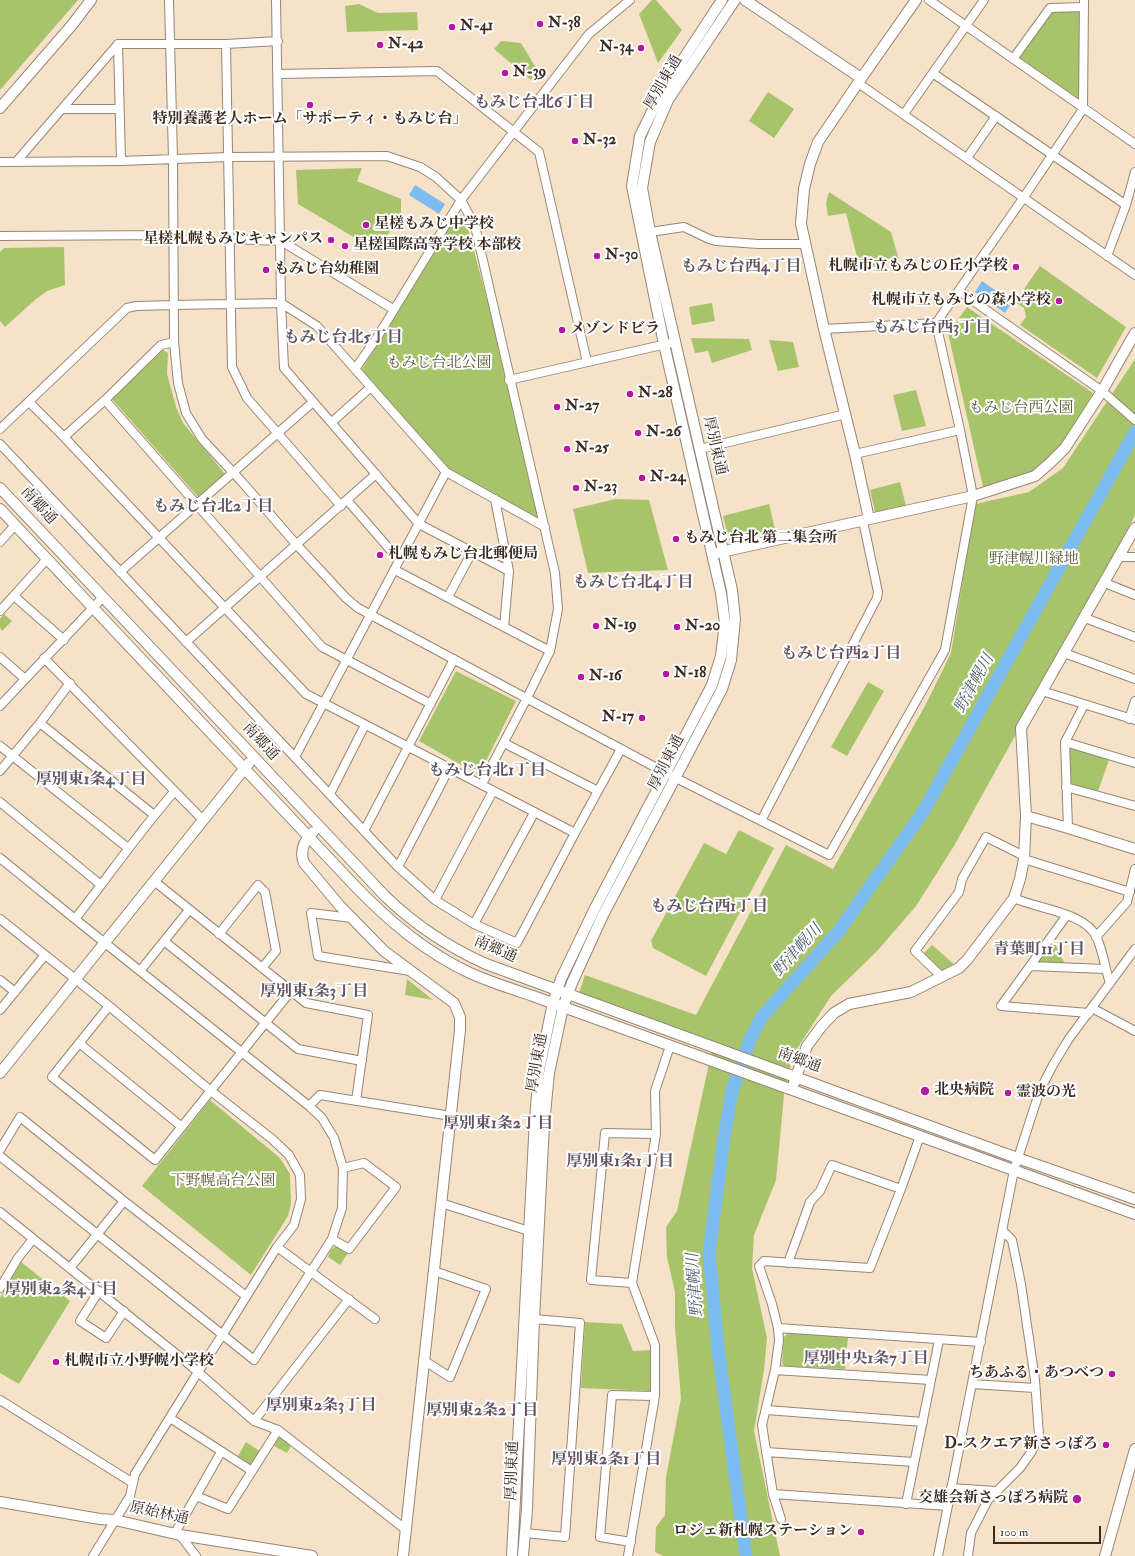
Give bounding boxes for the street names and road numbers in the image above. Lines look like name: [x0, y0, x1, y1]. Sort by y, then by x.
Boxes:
street label: 厚別東通: [641, 53, 687, 113]
street label: 厚別東通: [698, 415, 730, 477]
street label: 南郷通: [16, 483, 60, 529]
street label: 南郷通: [238, 719, 282, 765]
street label: 厚別東通: [645, 732, 689, 794]
street label: 南郷通: [471, 933, 519, 967]
street label: 厚別東通: [524, 1032, 552, 1094]
street label: 南郷通: [775, 1045, 823, 1077]
street label: 厚別東通: [503, 1441, 523, 1501]
street label: 原始林通: [128, 1499, 190, 1529]

